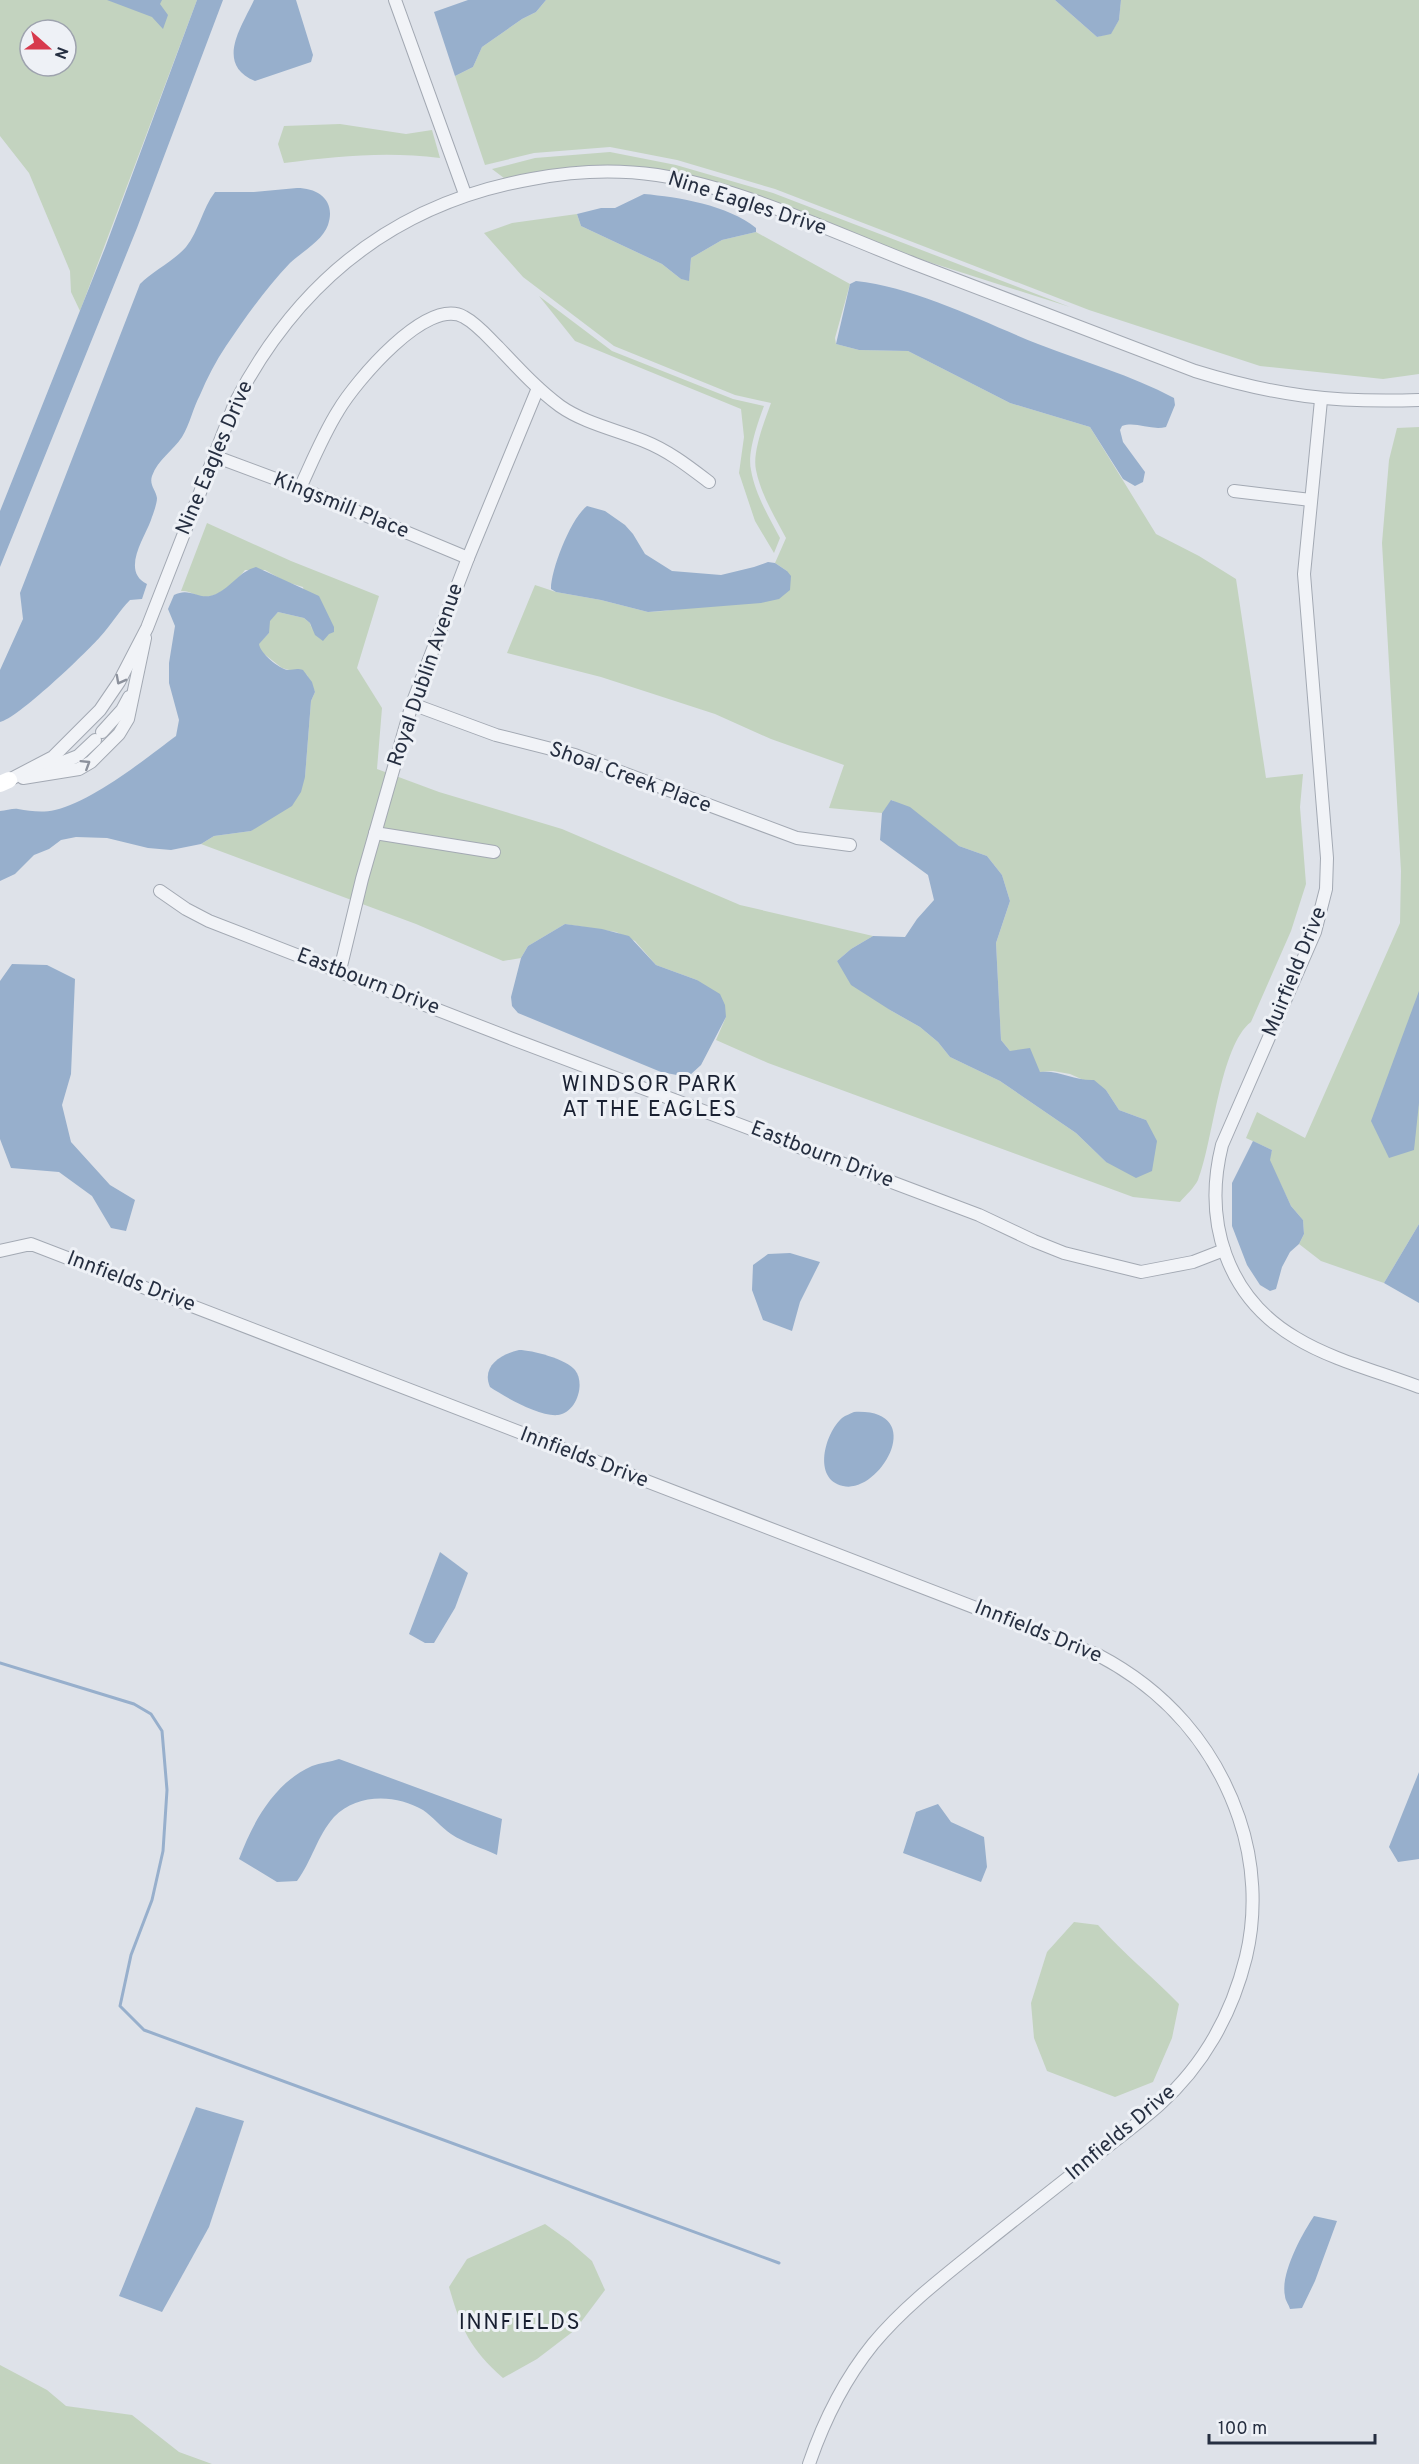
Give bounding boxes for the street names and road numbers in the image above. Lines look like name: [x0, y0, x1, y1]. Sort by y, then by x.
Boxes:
street label: Nine Eagles Drive: [664, 166, 830, 242]
street label: Nine Eagles Drive: [170, 377, 260, 539]
street label: Kingsmill Place: [269, 466, 413, 546]
street label: Royal Dublin Avenue: [382, 580, 470, 770]
street label: Shoal Creek Place: [545, 736, 715, 820]
street label: Muirfield Drive: [1257, 903, 1333, 1041]
street label: Eastbourn Drive: [293, 942, 443, 1022]
street label: Eastbourn Drive: [747, 1115, 897, 1195]
street label: Innfields Drive: [63, 1245, 199, 1319]
street label: Innfields Drive: [516, 1421, 652, 1495]
street label: Innfields Drive: [970, 1594, 1106, 1670]
street label: Innfields Drive: [1060, 2079, 1182, 2187]

